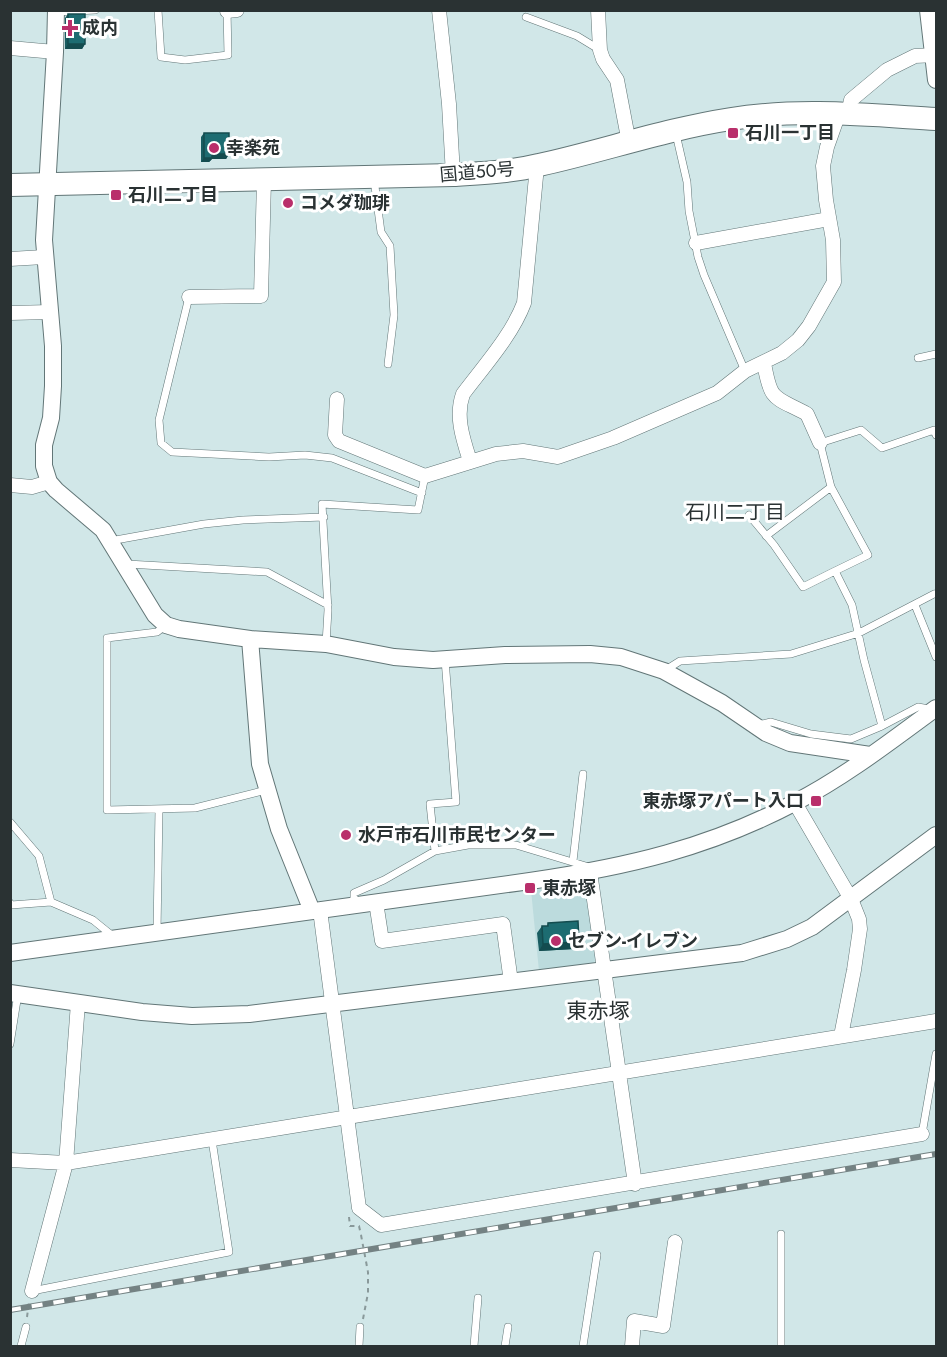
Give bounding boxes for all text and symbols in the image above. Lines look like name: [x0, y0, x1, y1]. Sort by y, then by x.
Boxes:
place label: 成内: [82, 15, 118, 41]
marker: 成内: [63, 21, 77, 35]
place label: 石川一丁目: [745, 120, 835, 146]
marker: 石川一丁目: [726, 126, 740, 140]
place label: 幸楽苑: [226, 135, 280, 161]
marker: 幸楽苑: [207, 141, 221, 155]
street label: 国道50号: [439, 156, 515, 188]
place label: 石川二丁目: [128, 182, 218, 208]
marker: 石川二丁目: [109, 188, 123, 202]
place label: コメダ珈琲: [300, 190, 390, 216]
marker: コメダ珈琲: [281, 196, 295, 210]
district label: 石川二丁目: [685, 498, 785, 527]
place label: 東赤塚アパート入口: [642, 788, 804, 814]
marker: 東赤塚アパート入口: [809, 794, 823, 808]
place label: 水戸市石川市民センター: [358, 822, 556, 848]
marker: 水戸市石川市民センター: [339, 828, 353, 842]
place label: 東赤塚: [542, 875, 596, 901]
marker: 東赤塚: [523, 881, 537, 895]
place label: セブン-イレブン: [568, 928, 698, 954]
marker: セブン-イレブン: [549, 934, 563, 948]
district label: 東赤塚: [567, 996, 630, 1026]

